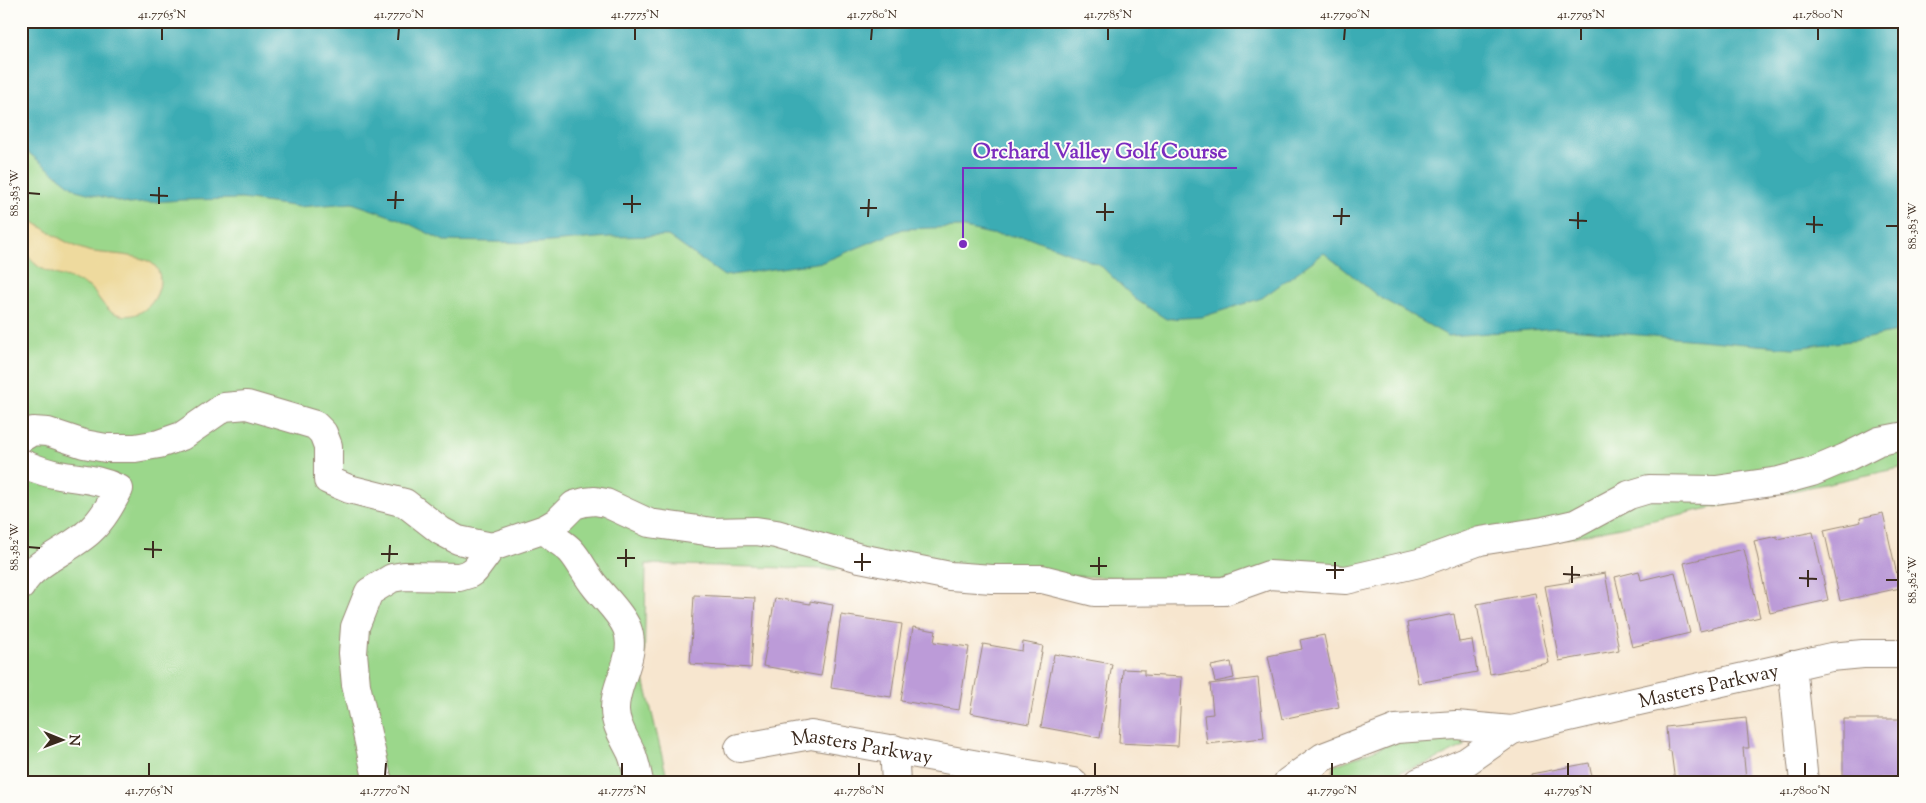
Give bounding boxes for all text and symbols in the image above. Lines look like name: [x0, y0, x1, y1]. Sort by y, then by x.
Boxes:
text: 41.7765°N: [138, 6, 186, 24]
text: 41.7770°N: [374, 6, 424, 24]
text: 41.7775°N: [611, 6, 659, 24]
text: 41.7780°N: [847, 6, 897, 24]
text: 41.7785°N: [1084, 6, 1132, 24]
text: 41.7790°N: [1320, 6, 1370, 24]
text: 41.7795°N: [1557, 6, 1605, 24]
text: 41.7800°N: [1793, 6, 1844, 24]
callout: Orchard Valley Golf Course: [963, 132, 1237, 168]
text: Orchard Valley Golf Course: [973, 138, 1227, 168]
text: 88.383°W: [6, 169, 24, 216]
text: 88.383°W: [1904, 202, 1922, 249]
text: 88.382°W: [6, 523, 24, 571]
text: 88.382°W: [1904, 556, 1922, 604]
street label: Masters Parkway: [1636, 657, 1782, 718]
north arrow: [38, 716, 88, 766]
street label: Masters Parkway: [789, 723, 935, 774]
text: N: [63, 734, 83, 746]
text: 41.7765°N: [125, 782, 173, 800]
text: 41.7770°N: [360, 782, 410, 800]
text: 41.7775°N: [598, 782, 646, 800]
text: 41.7780°N: [834, 782, 884, 800]
text: 41.7785°N: [1071, 782, 1119, 800]
text: 41.7790°N: [1307, 782, 1357, 800]
text: 41.7795°N: [1544, 782, 1592, 800]
text: 41.7800°N: [1780, 782, 1831, 800]

